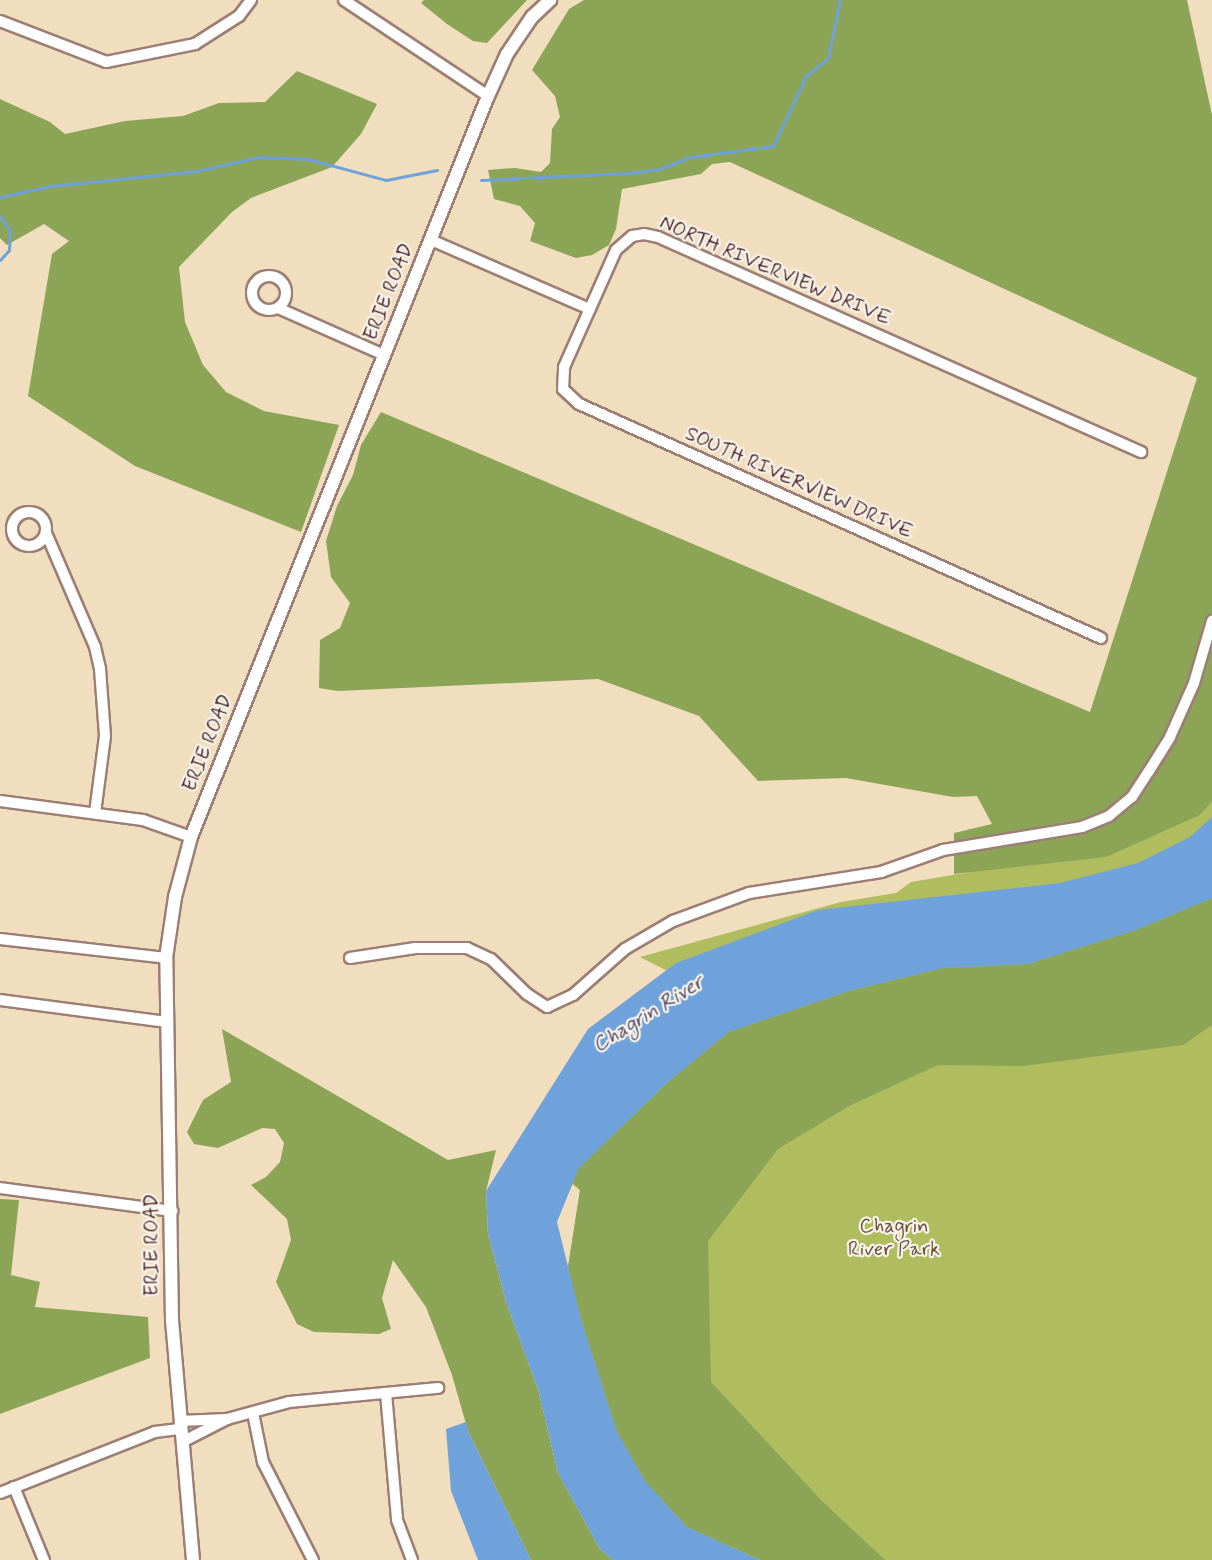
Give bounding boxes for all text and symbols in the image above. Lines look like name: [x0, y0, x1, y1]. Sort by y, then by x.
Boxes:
street label: NORTH RIVERVIEW DRIVE: [656, 211, 894, 331]
street label: ERIE ROAD: [359, 240, 419, 344]
street label: SOUTH RIVERVIEW DRIVE: [681, 422, 917, 544]
street label: ERIE ROAD: [178, 691, 238, 795]
water label: Chagrin River: [588, 970, 708, 1058]
street label: ERIE ROAD: [140, 1194, 164, 1296]
park label: Chagrin River Park: [849, 1214, 939, 1261]

